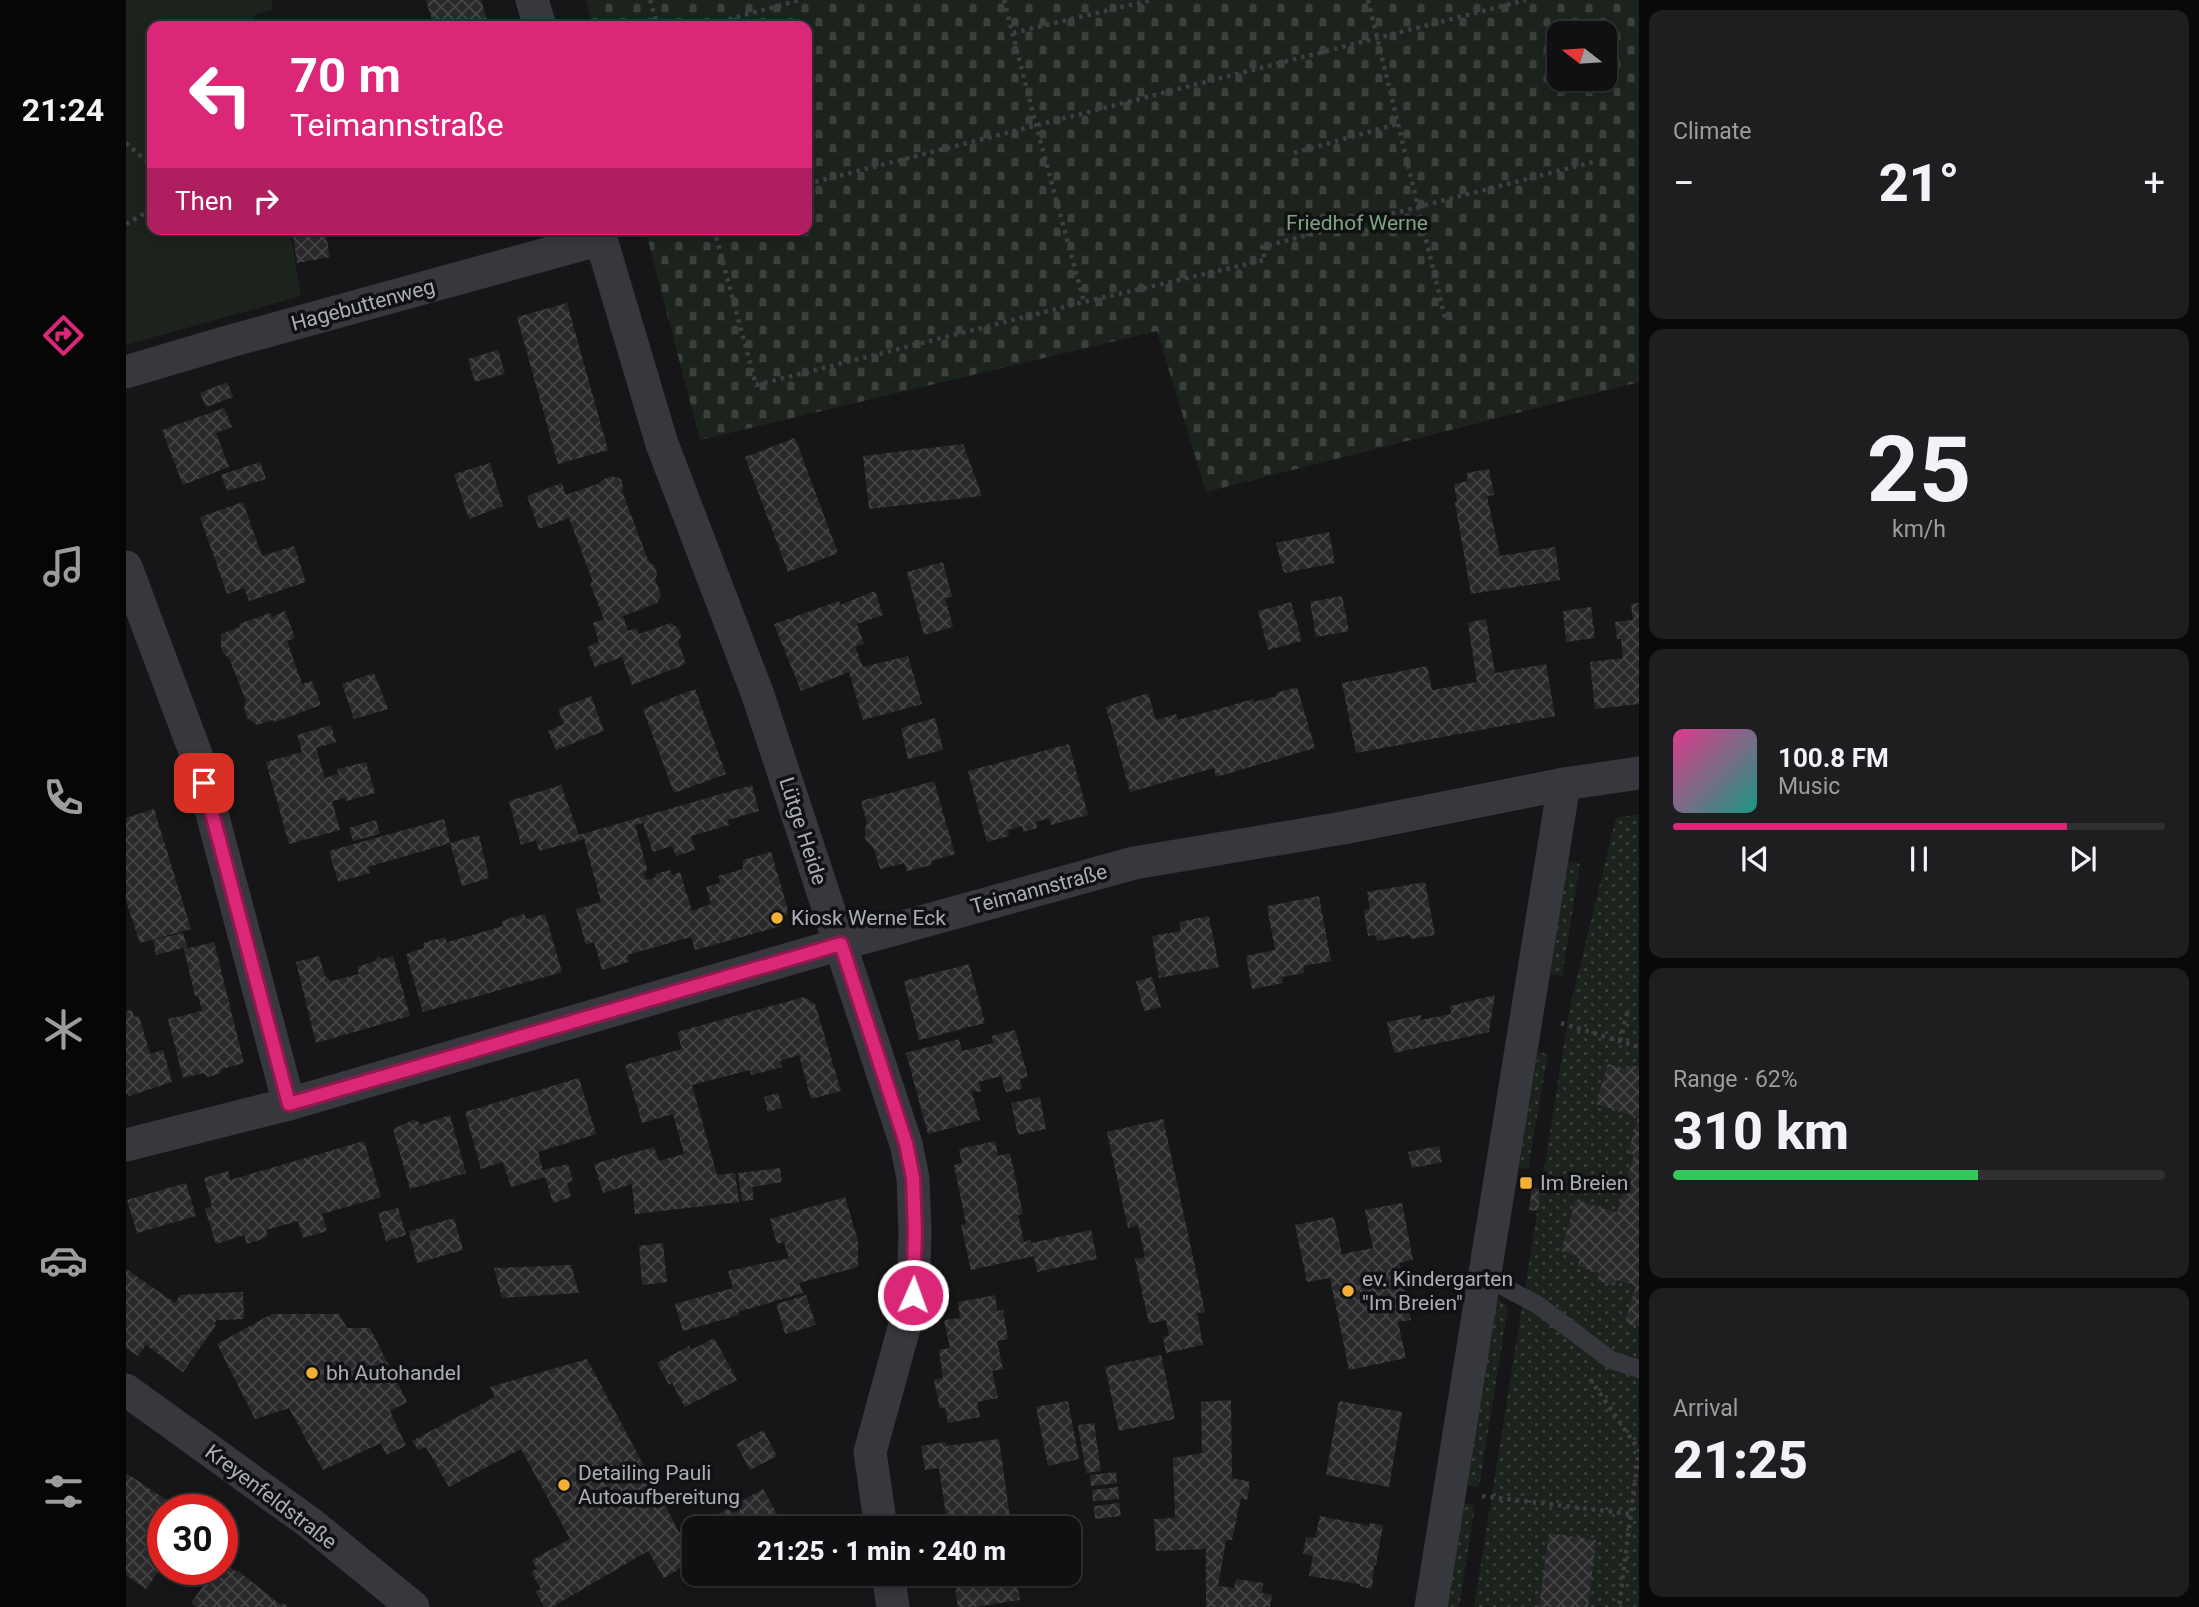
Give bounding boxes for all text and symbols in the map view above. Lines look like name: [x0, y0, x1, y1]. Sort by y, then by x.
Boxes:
north arrow: [1547, 21, 1617, 91]
map controls: [1547, 21, 1617, 91]
text: 70 m: [290, 47, 401, 104]
icon: left: [175, 49, 266, 140]
text: 21:24: [22, 91, 104, 129]
text: Teimannstraße: [290, 106, 504, 144]
text: Climate: [1673, 118, 1752, 145]
text: 21°: [1879, 153, 1959, 214]
text: −: [1673, 161, 1695, 205]
text: +: [2143, 161, 2165, 205]
icon: right: [247, 182, 285, 220]
text: Then: [175, 186, 233, 216]
park label: Friedhof Werne: [1286, 211, 1428, 235]
street label: Hagebuttenweg: [288, 274, 438, 336]
icon: directions: [39, 311, 88, 360]
text: 25: [1867, 417, 1971, 523]
text: km/h: [1892, 516, 1946, 543]
icon: music: [39, 542, 88, 591]
text: 100.8 FM: [1778, 743, 1889, 773]
pin: [174, 753, 234, 813]
icon: arrive: [185, 764, 223, 802]
icon: phone: [39, 773, 88, 822]
text: Music: [1778, 773, 1840, 800]
street label: Lütge Heide: [774, 774, 832, 888]
icon: previous: [1736, 840, 1774, 878]
icon: pause: [1900, 840, 1938, 878]
icon: next: [2064, 840, 2102, 878]
street label: Teimannstraße: [968, 859, 1110, 919]
place label: Kiosk Werne Eck: [791, 906, 946, 930]
marker: Kiosk Werne Eck: [769, 910, 785, 926]
icon: climate: [39, 1005, 88, 1054]
text: Range · 62%: [1673, 1066, 1798, 1093]
text: 310 km: [1673, 1101, 1849, 1162]
place label: Im Breien: [1540, 1171, 1628, 1195]
marker: Im Breien: [1518, 1175, 1534, 1191]
icon: car: [39, 1236, 88, 1285]
position arrow: [876, 1258, 950, 1332]
place label: ev. Kindergarten "Im Breien": [1362, 1267, 1513, 1315]
marker: ev. Kindergarten "Im Breien": [1340, 1283, 1356, 1299]
place label: bh Autohandel: [326, 1361, 461, 1385]
marker: bh Autohandel: [304, 1365, 320, 1381]
text: Arrival: [1673, 1395, 1738, 1422]
text: 21:25: [1673, 1430, 1808, 1491]
street label: Kreyenfeldstraße: [201, 1440, 341, 1554]
place label: Detailing Pauli Autoaufbereitung: [578, 1461, 740, 1509]
icon: filters: [39, 1467, 88, 1516]
marker: Detailing Pauli Autoaufbereitung: [556, 1477, 572, 1493]
speed limit sign: 30: [147, 1494, 238, 1585]
text: 21:25 · 1 min · 240 m: [757, 1536, 1006, 1566]

